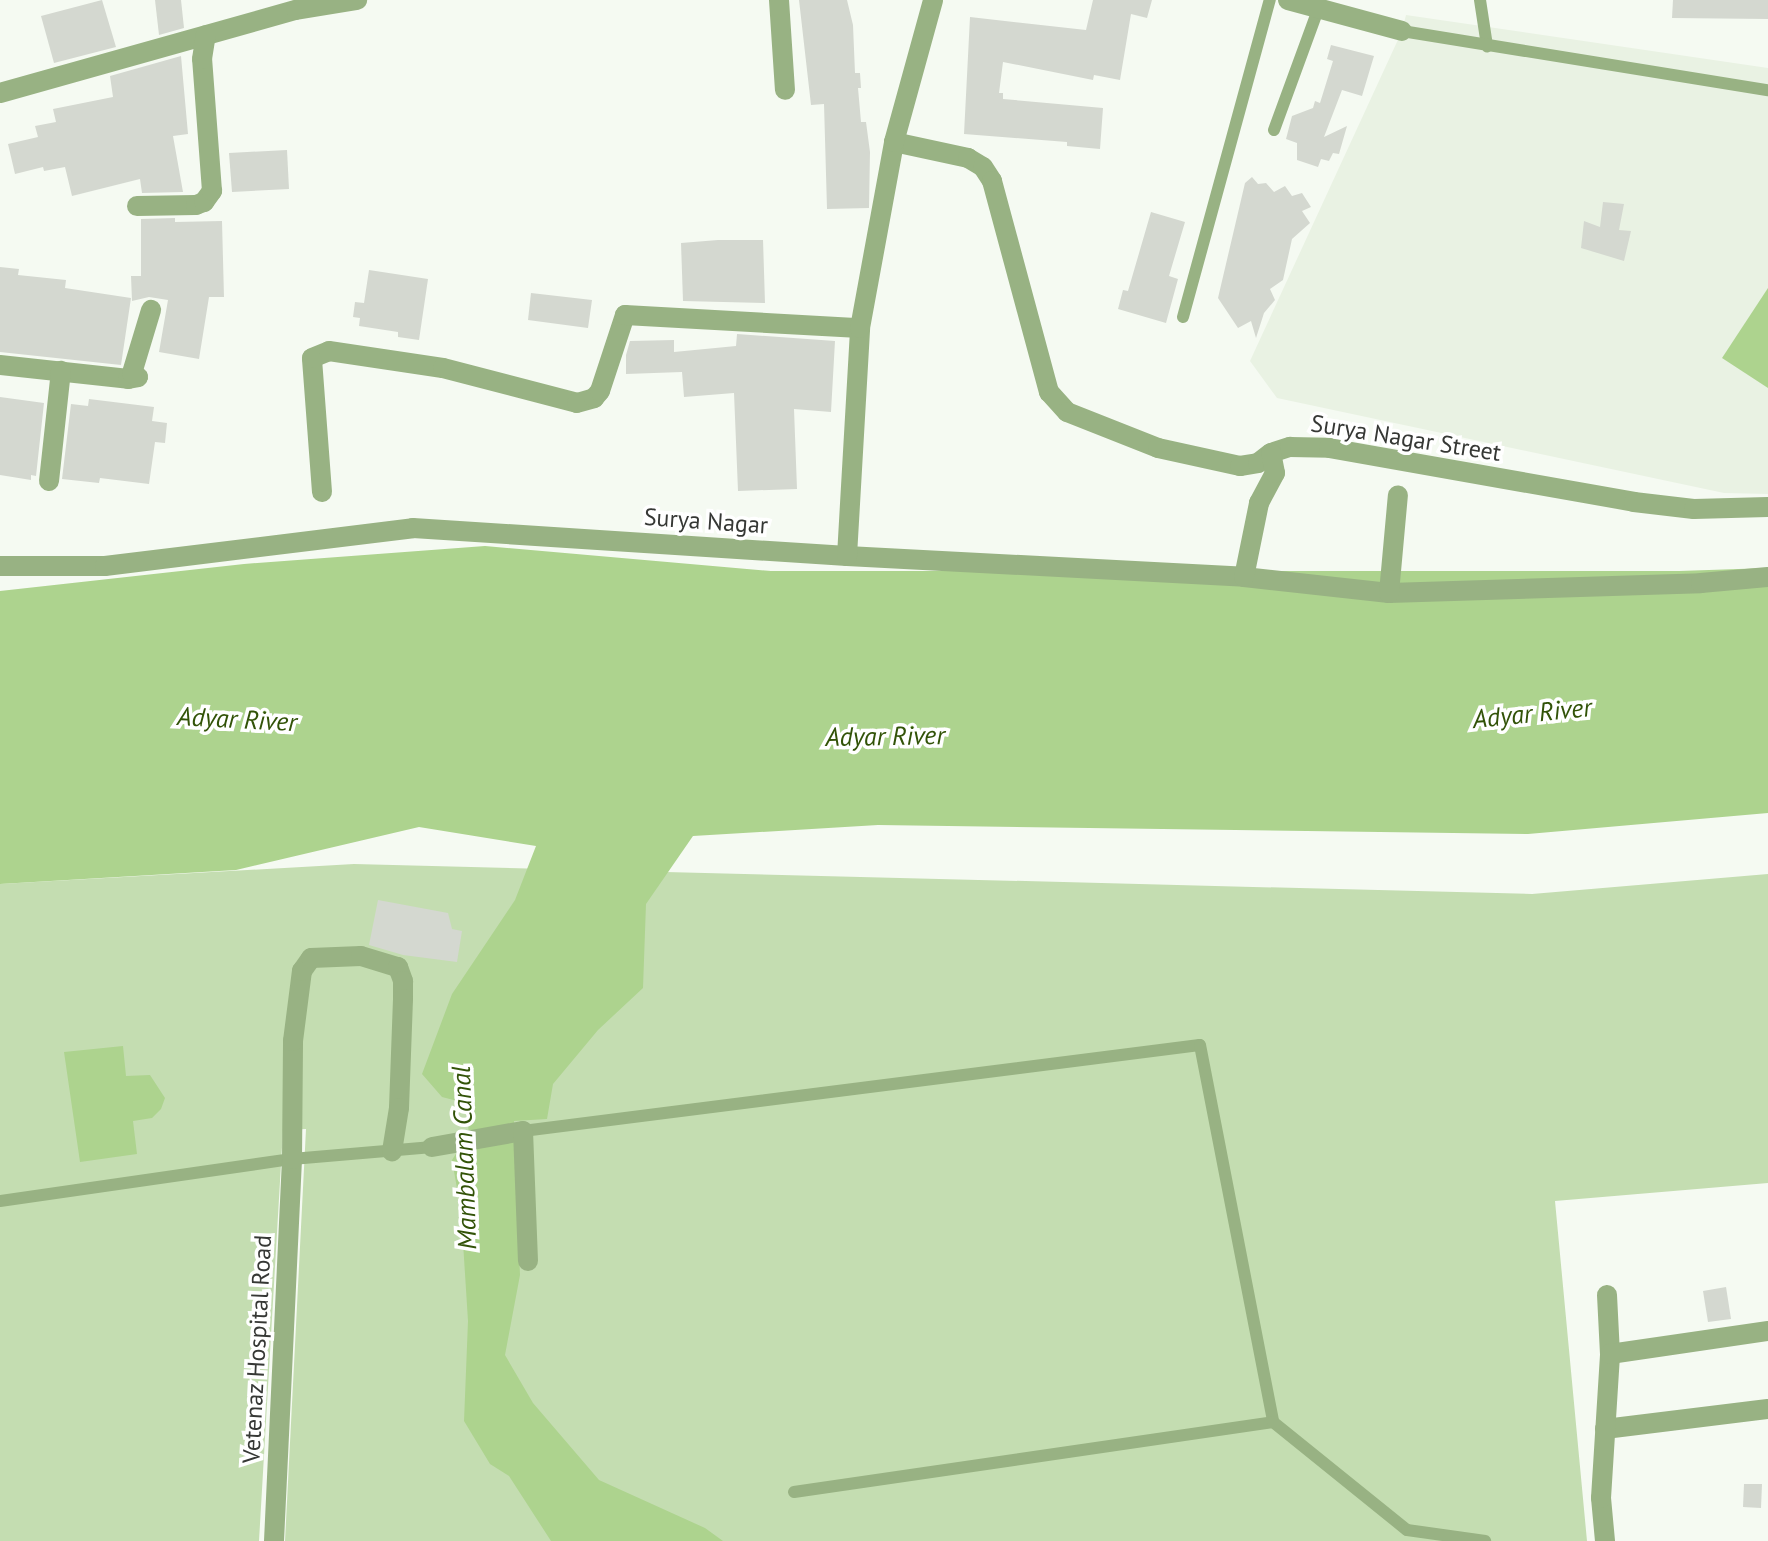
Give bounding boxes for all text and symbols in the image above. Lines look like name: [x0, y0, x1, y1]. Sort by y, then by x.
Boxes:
street label: Surya Nagar Street: [1309, 409, 1503, 467]
street label: Surya Nagar: [643, 502, 769, 540]
water label: Adyar River: [1471, 691, 1593, 735]
water label: Adyar River: [177, 700, 297, 738]
water label: Adyar River: [825, 719, 945, 753]
water label: Mambalam Canal: [445, 1066, 483, 1250]
street label: Vetenaz Hospital Road: [237, 1234, 277, 1464]

